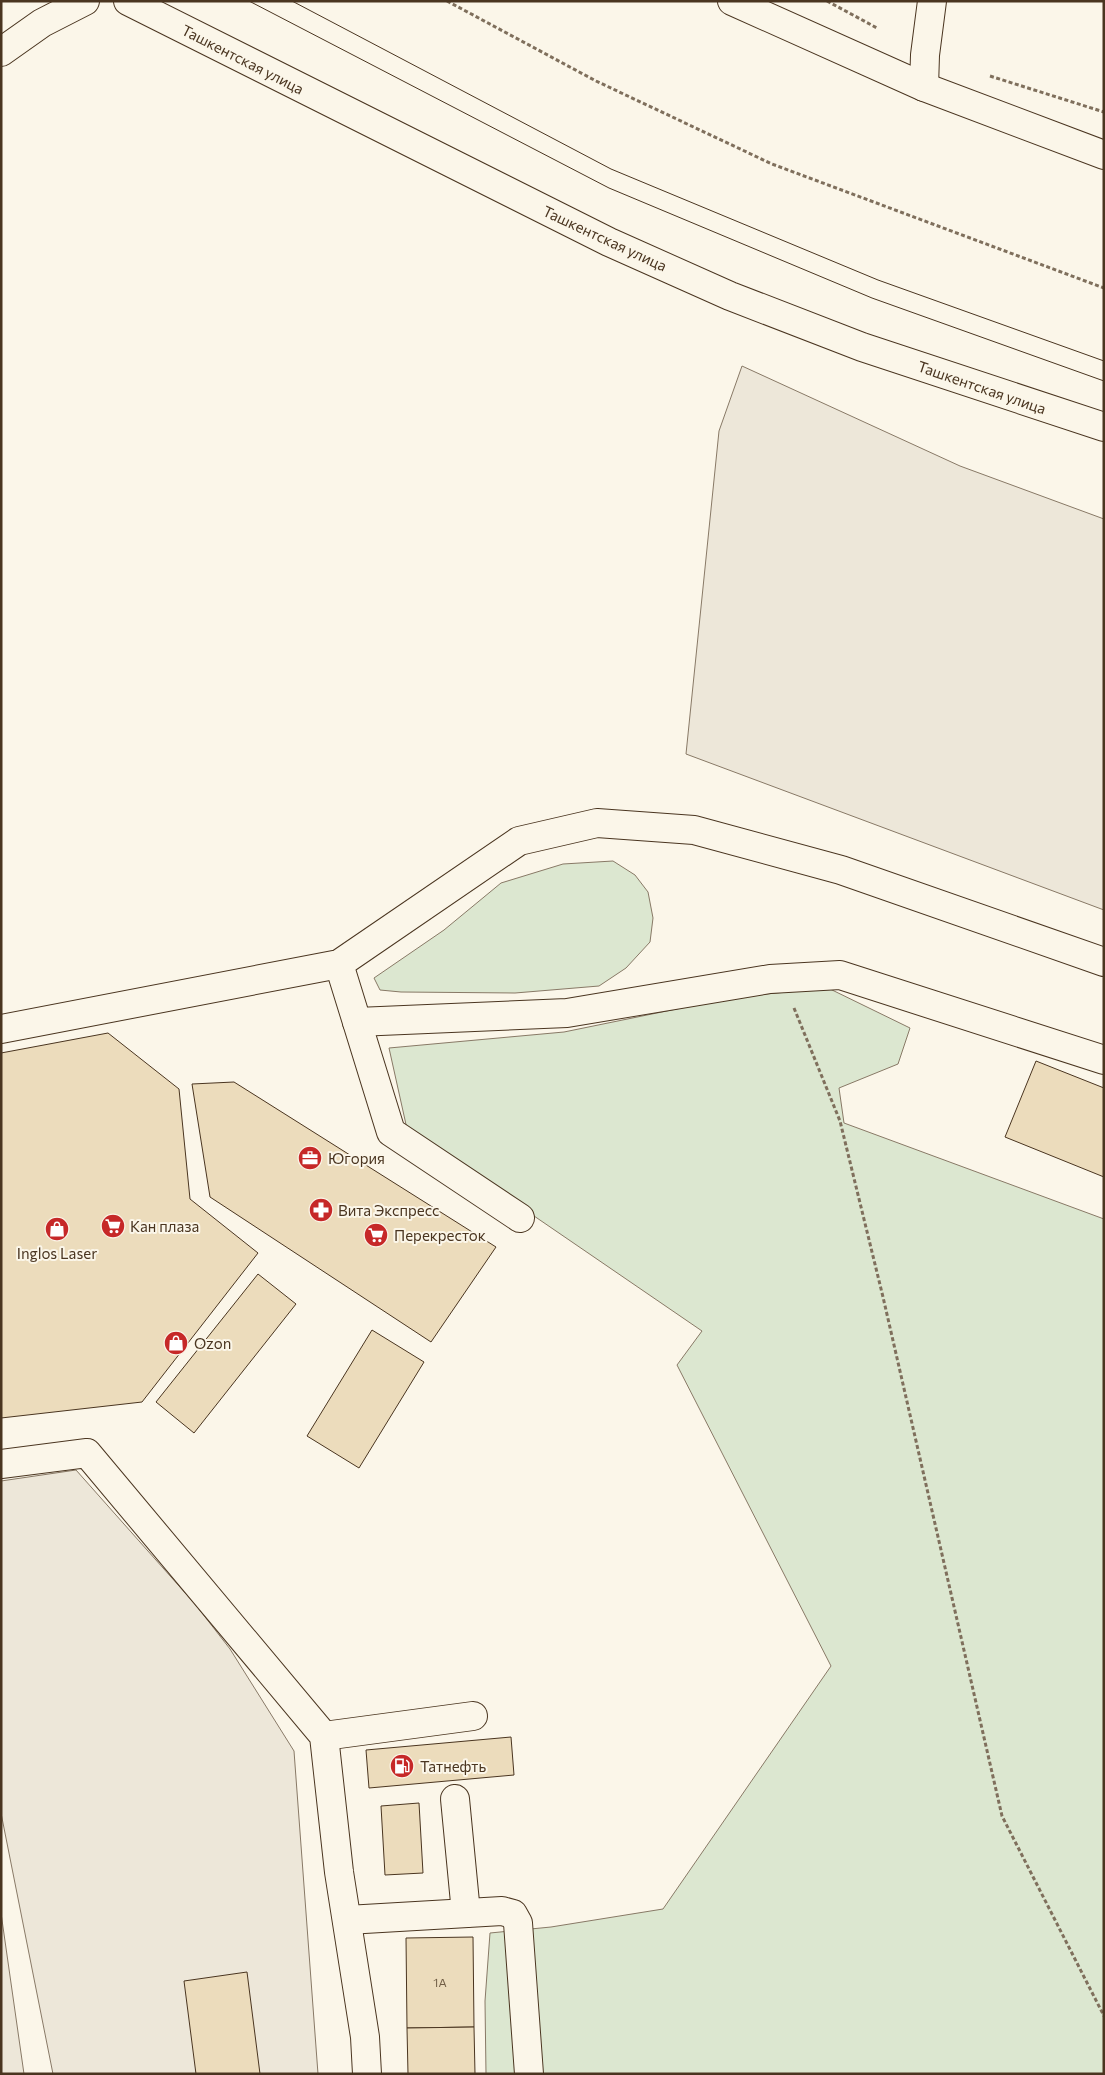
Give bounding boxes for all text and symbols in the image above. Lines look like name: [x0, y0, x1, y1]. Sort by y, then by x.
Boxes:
street label: Ташкентская улица: [179, 20, 307, 98]
street label: Ташкентская улица: [540, 201, 670, 275]
street label: Ташкентская улица: [915, 357, 1049, 417]
office icon: Югория: [297, 1145, 323, 1171]
place label: Югория: [328, 1149, 385, 1167]
pharmacy icon: Вита Экспресс: [308, 1197, 334, 1223]
place label: Вита Экспресс: [338, 1201, 439, 1219]
supermarket icon: Кан плаза: [100, 1213, 126, 1239]
shop icon: Inglos Laser: [44, 1216, 70, 1242]
place label: Кан плаза: [130, 1217, 199, 1235]
supermarket icon: Перекресток: [363, 1222, 389, 1248]
place label: Перекресток: [394, 1226, 486, 1244]
place label: Inglos Laser: [17, 1244, 97, 1262]
shop icon: Ozon: [163, 1330, 189, 1356]
place label: Ozon: [194, 1334, 231, 1352]
fuel station icon: Татнефть: [389, 1753, 415, 1779]
place label: Татнефть: [420, 1757, 486, 1775]
house number: 1А: [433, 1975, 447, 1989]

